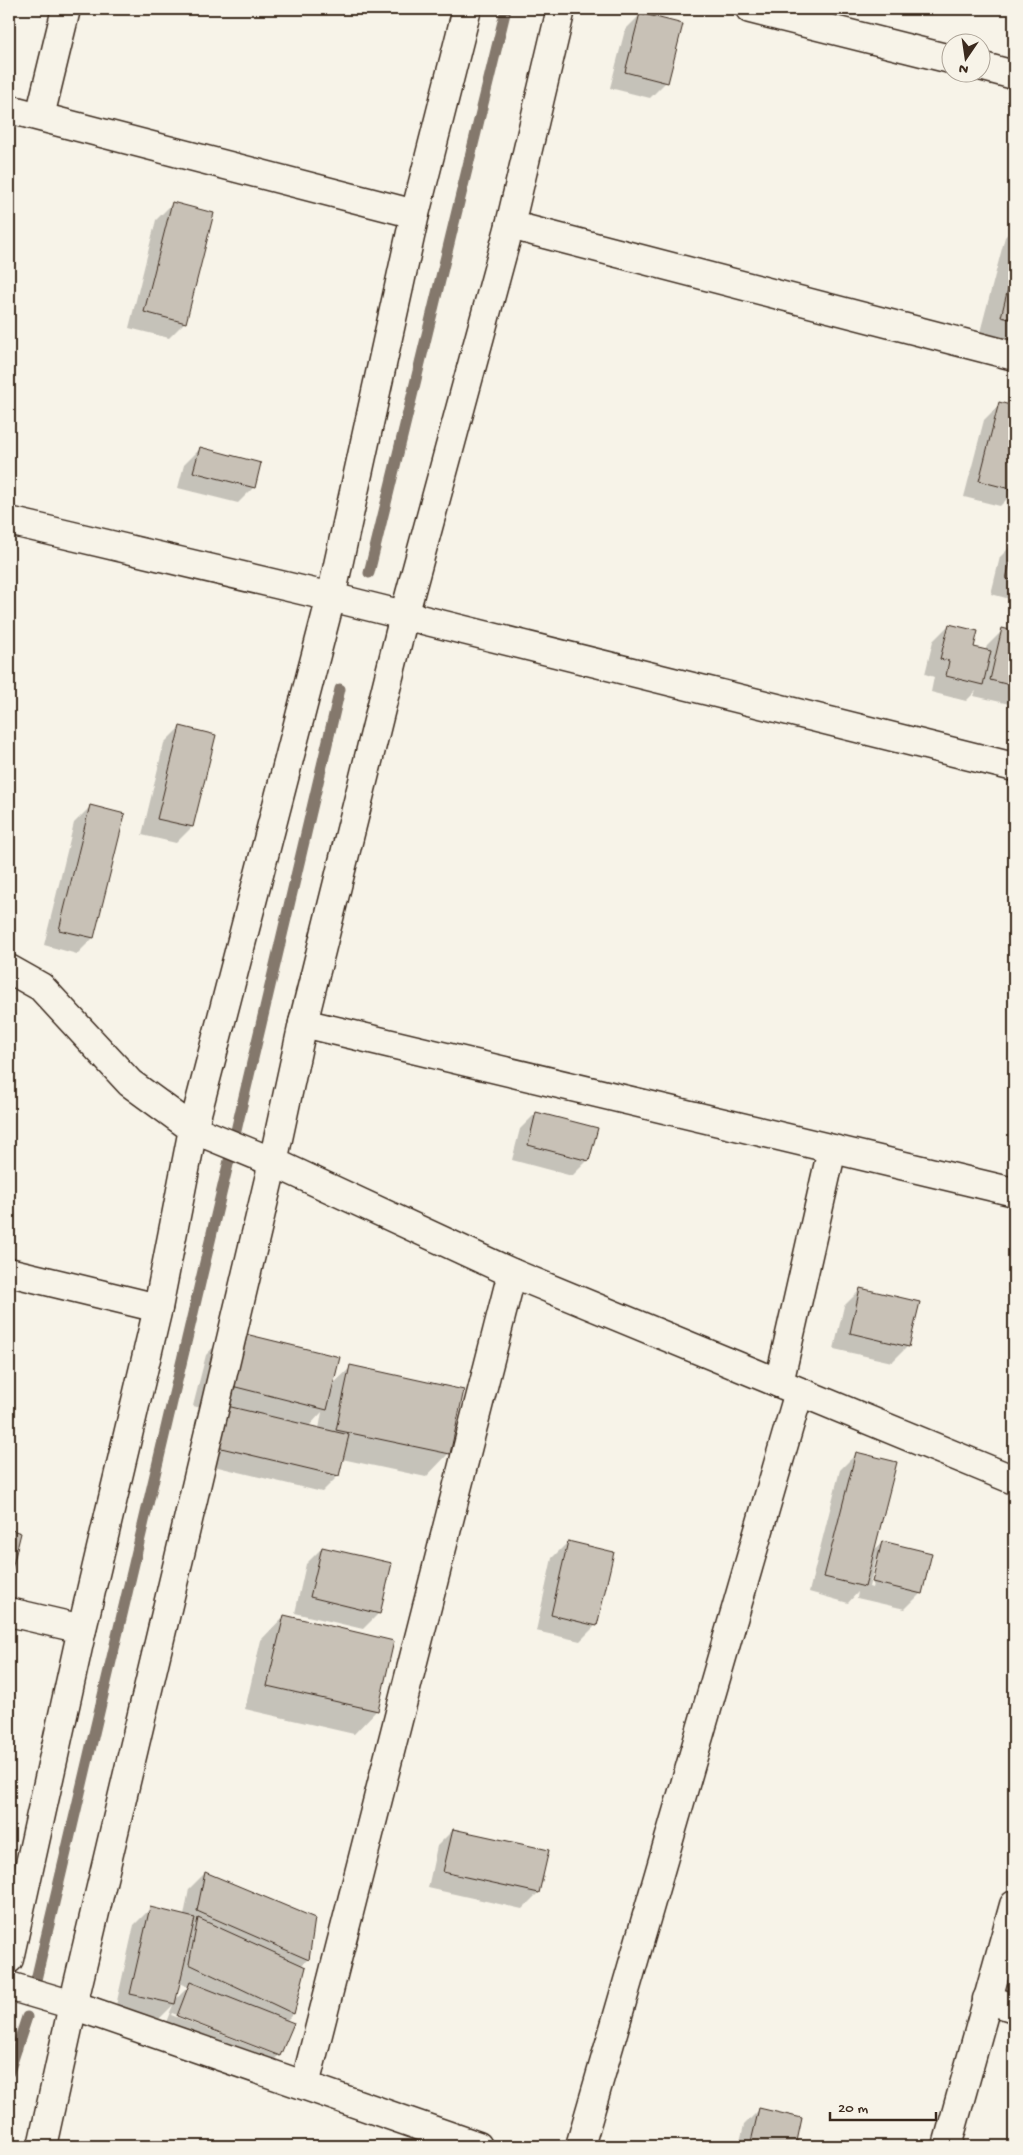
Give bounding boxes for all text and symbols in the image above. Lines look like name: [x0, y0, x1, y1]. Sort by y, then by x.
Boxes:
north arrow: [940, 32, 990, 82]
text: N: [957, 59, 970, 78]
scale bar: [830, 2090, 937, 2122]
text: 20 m: [838, 2100, 868, 2118]

